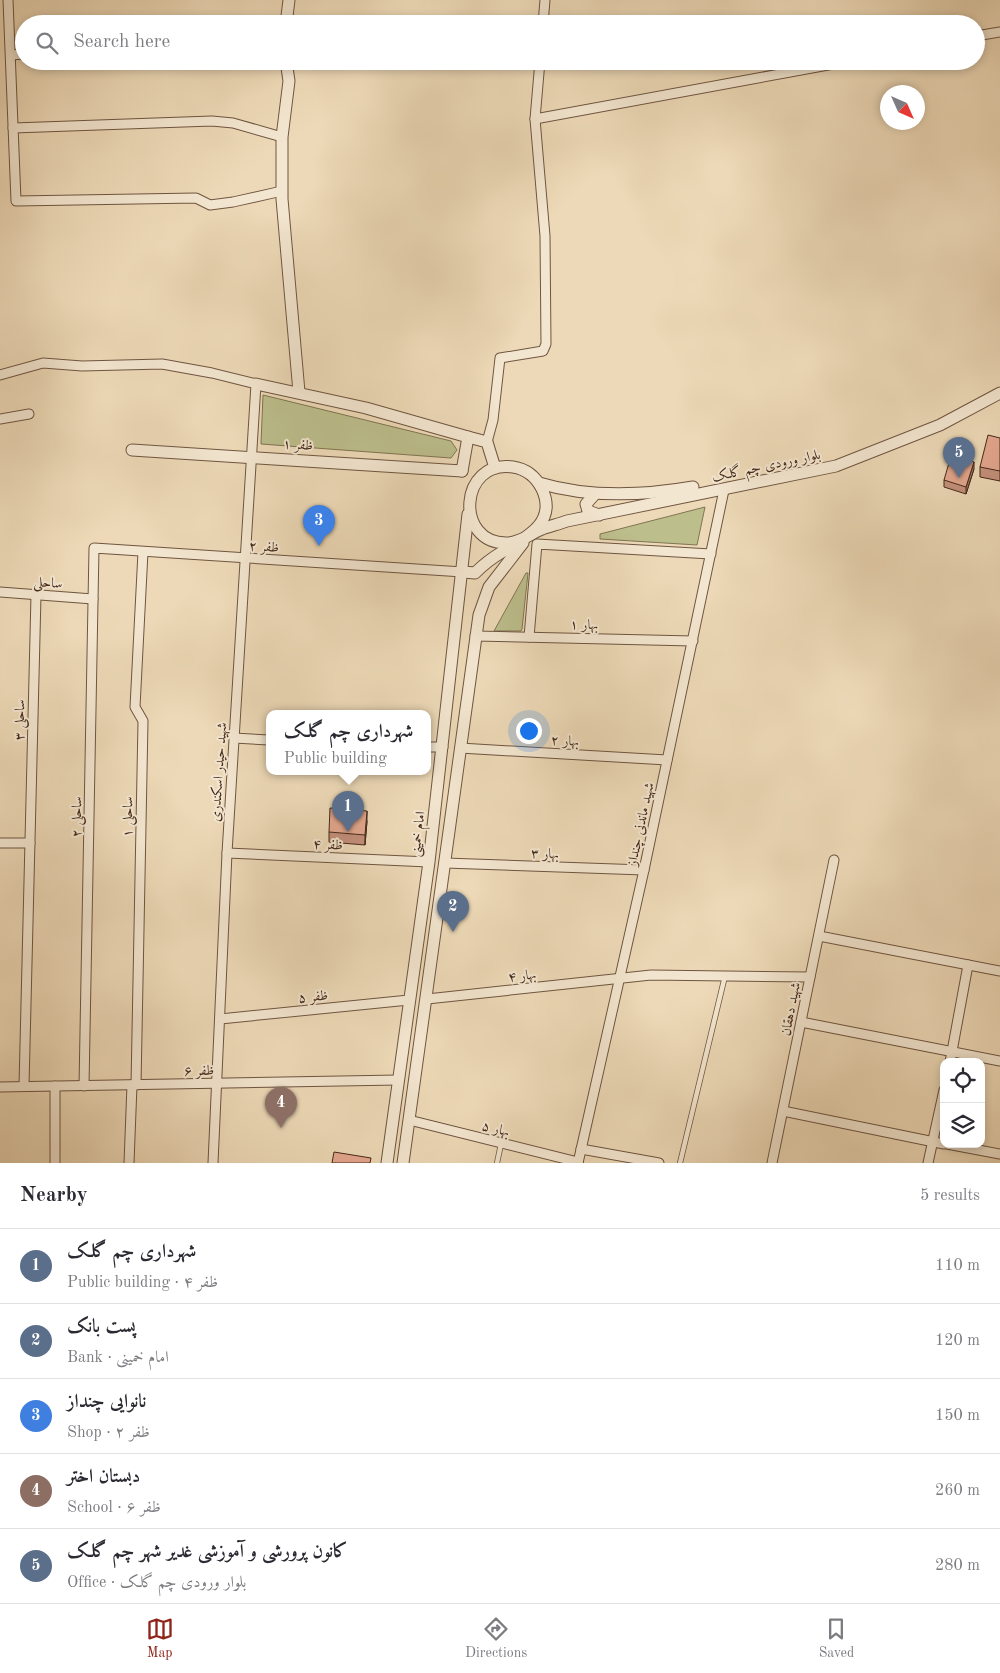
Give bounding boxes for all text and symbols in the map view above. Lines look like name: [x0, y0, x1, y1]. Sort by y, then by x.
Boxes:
search box: [15, 15, 985, 70]
icon: search: [33, 29, 61, 57]
text: Search here: [73, 33, 170, 52]
north arrow: [880, 85, 925, 130]
street label: ظفر ۱: [282, 437, 314, 454]
pin: 5: [943, 437, 975, 478]
street label: بلوار ورودی چم گلک: [710, 446, 823, 490]
pin: 3: [303, 505, 335, 546]
street label: ظفر ۲: [248, 539, 280, 556]
street label: ساحلی: [33, 575, 63, 593]
street label: بهار ۱: [570, 618, 598, 634]
street label: ساحلی ۳: [13, 699, 29, 741]
popup: [266, 710, 431, 775]
your location: [516, 718, 542, 744]
street label: شهید حیدر اسکندری: [208, 722, 231, 822]
text: شهرداری چم گلک: [284, 723, 413, 742]
street label: بهار ۲: [550, 733, 579, 751]
text: Public building: [284, 751, 387, 767]
street label: شهید ماندنی چنداز: [625, 781, 659, 870]
pin: 1: [332, 791, 364, 832]
street label: ساحلی ۲: [70, 796, 86, 838]
street label: ساحلی ۱: [121, 796, 137, 838]
street label: امام خمینی: [408, 811, 433, 858]
street label: ظفر ۴: [312, 837, 343, 854]
street label: بهار ۳: [530, 847, 559, 863]
pin: 2: [437, 891, 469, 932]
street label: بهار ۴: [507, 968, 537, 986]
street label: شهید دهقان: [779, 981, 805, 1038]
street label: ظفر ۵: [297, 988, 329, 1007]
map controls: [940, 1058, 985, 1148]
button: locate: [940, 1058, 985, 1103]
street label: ظفر ۶: [184, 1064, 214, 1079]
pin: 4: [265, 1087, 297, 1128]
button: layers: [940, 1103, 985, 1148]
street label: بهار ۵: [480, 1119, 511, 1141]
text: Nearby: [20, 1185, 88, 1206]
text: 5 results: [920, 1188, 980, 1204]
text: شهرداری چم گلک: [67, 1243, 196, 1262]
text: 1: [31, 1258, 41, 1274]
text: 110 m: [935, 1258, 980, 1274]
text: Public building · ظفر ۴: [67, 1275, 218, 1291]
text: پست بانک: [67, 1318, 136, 1337]
text: 2: [31, 1333, 41, 1349]
text: 120 m: [935, 1333, 980, 1349]
text: Bank · امام خمینی: [67, 1350, 169, 1366]
text: نانوایی چنداز: [67, 1393, 146, 1412]
text: 3: [31, 1408, 41, 1424]
text: 150 m: [935, 1408, 980, 1424]
text: Shop · ظفر ۲: [67, 1425, 150, 1441]
text: دبستان اختر: [67, 1468, 140, 1487]
text: 4: [31, 1483, 41, 1499]
text: 260 m: [935, 1483, 980, 1499]
text: School · ظفر ۶: [67, 1500, 161, 1516]
text: کانون پرورشی و آموزشی غدیر شهر چم گلک: [67, 1543, 348, 1562]
text: 5: [31, 1558, 41, 1574]
text: 280 m: [935, 1558, 980, 1574]
text: Office · بلوار ورودی چم گلک: [67, 1575, 246, 1591]
tab: Map: [146, 1615, 174, 1662]
tab: Directions: [465, 1615, 527, 1662]
tab: Saved: [819, 1615, 854, 1662]

